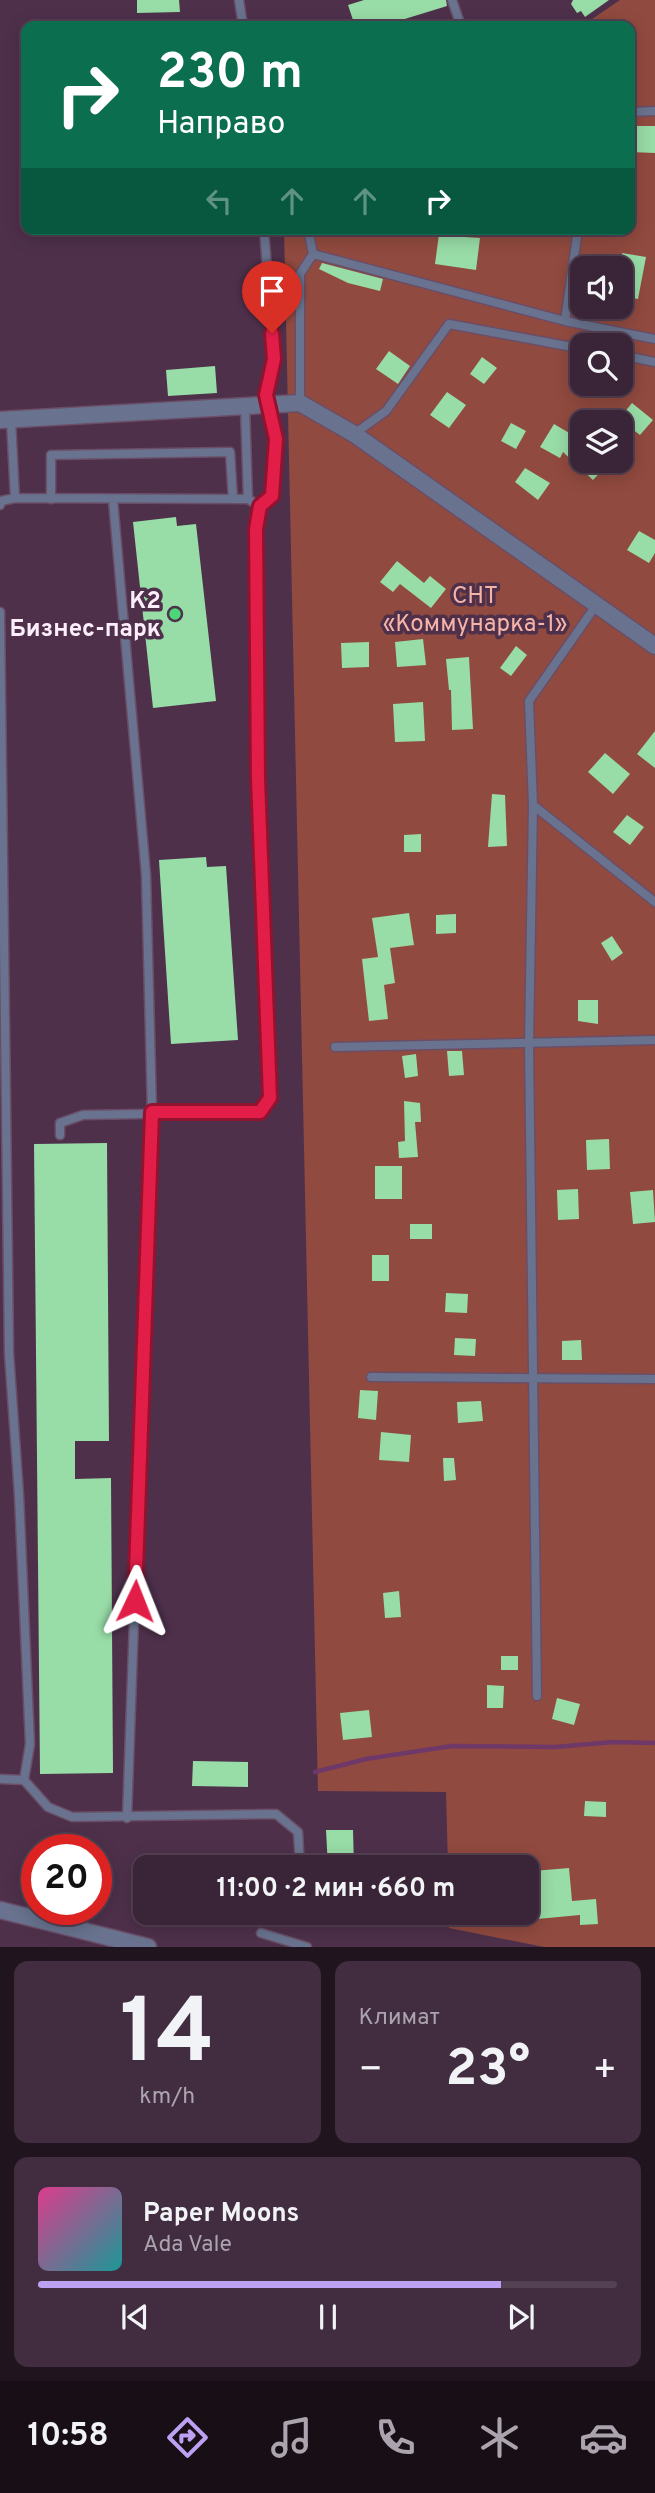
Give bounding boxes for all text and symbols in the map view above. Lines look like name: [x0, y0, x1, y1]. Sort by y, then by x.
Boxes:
text: 230 m: [157, 44, 303, 106]
icon: right: [42, 49, 133, 140]
text: Направо: [157, 105, 285, 145]
icon: left: [200, 182, 238, 220]
icon: ahead: [273, 182, 311, 220]
icon: ahead: [346, 182, 384, 220]
icon: right: [419, 182, 457, 220]
map controls: [570, 256, 633, 473]
button: sound: [570, 256, 633, 319]
pin: [242, 261, 302, 333]
icon: arrive: [253, 272, 291, 310]
button: search: [570, 333, 633, 396]
button: layers: [570, 410, 633, 473]
park label: СНТ «Коммунарка-1»: [383, 582, 567, 640]
place label: К2 Бизнес-парк: [9, 587, 161, 645]
marker: К2 Бизнес-парк: [167, 606, 183, 622]
position arrow: [98, 1564, 172, 1638]
speed limit sign: 20: [21, 1834, 112, 1925]
text: 11:00 · 2 мин · 660 m: [217, 1873, 455, 1906]
text: 14: [120, 1980, 215, 2095]
text: Климат: [359, 2004, 440, 2033]
text: 23°: [445, 2038, 530, 2104]
text: −: [359, 2047, 383, 2096]
text: +: [592, 2047, 617, 2096]
text: km/h: [139, 2083, 195, 2112]
text: Paper Moons: [143, 2198, 299, 2231]
text: Ada Vale: [143, 2231, 232, 2260]
icon: previous: [116, 2298, 154, 2336]
icon: pause: [309, 2298, 347, 2336]
icon: next: [502, 2298, 540, 2336]
icon: directions: [163, 2413, 212, 2462]
icon: music: [267, 2413, 316, 2462]
icon: phone: [371, 2413, 420, 2462]
icon: climate: [475, 2413, 524, 2462]
icon: car: [579, 2413, 628, 2462]
text: 10:58: [27, 2417, 109, 2457]

